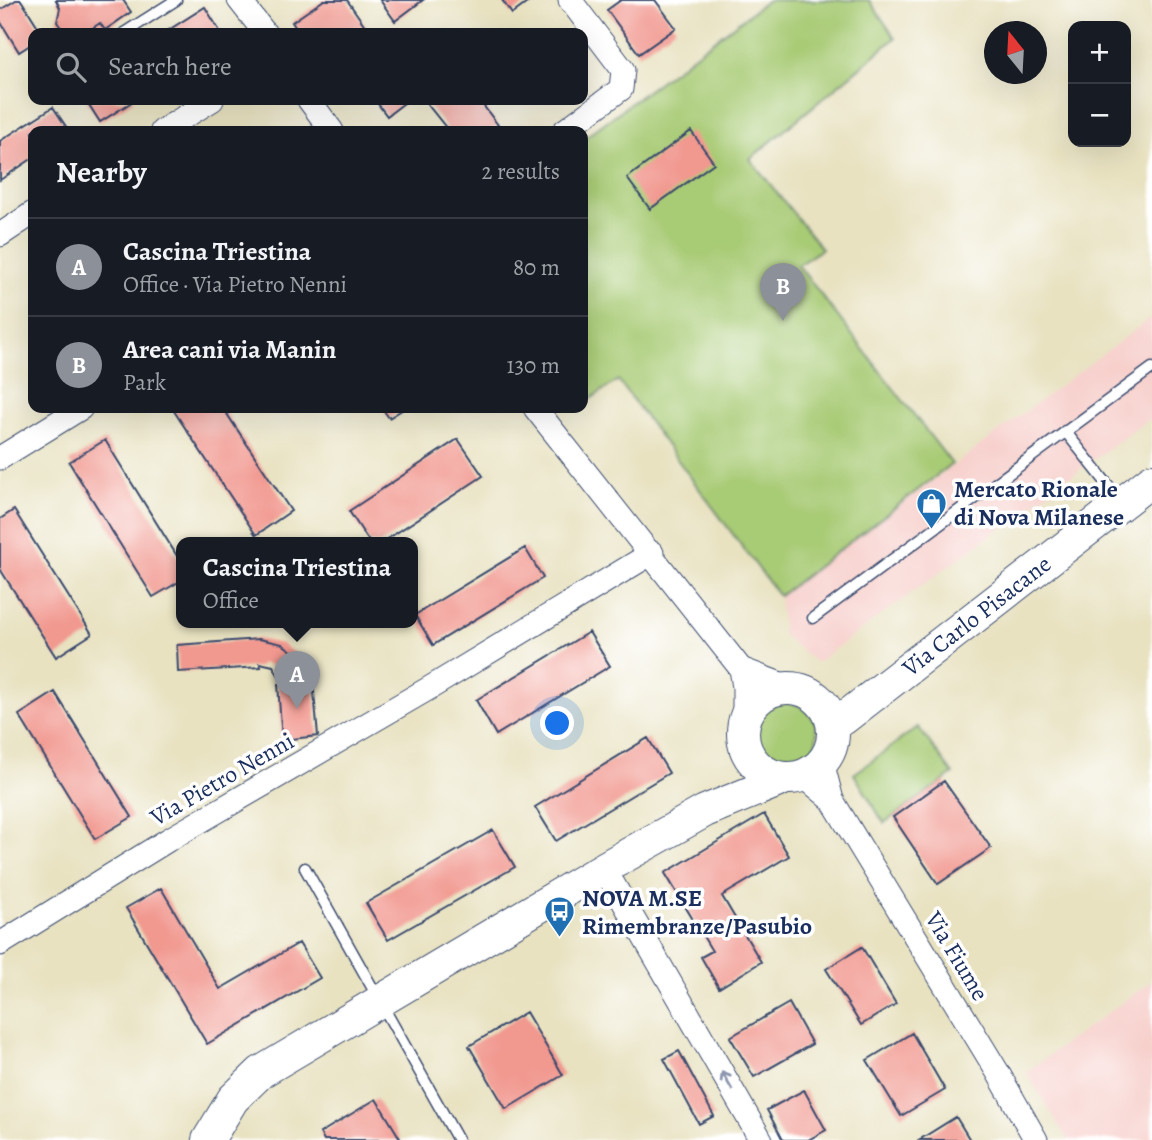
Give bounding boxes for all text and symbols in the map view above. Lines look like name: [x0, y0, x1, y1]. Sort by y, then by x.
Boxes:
north arrow: [984, 21, 1047, 84]
map controls: [1068, 21, 1131, 147]
button: +: [1068, 21, 1131, 84]
search box: [28, 28, 588, 105]
icon: search: [52, 48, 90, 86]
text: Search here: [108, 49, 232, 84]
button: −: [1068, 84, 1131, 147]
text: Nearby: [56, 152, 147, 192]
text: 2 results: [482, 156, 560, 187]
text: Cascina Triestina: [123, 234, 311, 269]
text: A: [72, 252, 86, 283]
text: 80 m: [513, 252, 560, 283]
pin: B: [760, 263, 806, 321]
text: Office · Via Pietro Nenni: [123, 269, 347, 300]
text: Area cani via Manin: [123, 332, 336, 367]
text: B: [72, 350, 86, 381]
text: 130 m: [507, 350, 560, 381]
text: Park: [123, 367, 166, 398]
place label: Mercato Rionale di Nova Milanese: [954, 473, 1124, 533]
shop icon: Mercato Rionale di Nova Milanese: [914, 486, 948, 530]
popup: [176, 537, 418, 628]
street label: Via Carlo Pisacane: [895, 548, 1058, 684]
text: Cascina Triestina: [203, 550, 391, 585]
text: Office: [203, 585, 259, 616]
pin: A: [274, 651, 320, 709]
your location: [540, 706, 574, 740]
street label: Via Pietro Nenni: [143, 725, 300, 834]
place label: NOVA M.SE Rimembranze/Pasubio: [582, 882, 812, 942]
bus stop icon: NOVA M.SE Rimembranze/Pasubio: [542, 895, 576, 939]
street label: Via Fiume: [917, 905, 996, 1007]
one-way arrow: [720, 1071, 733, 1092]

